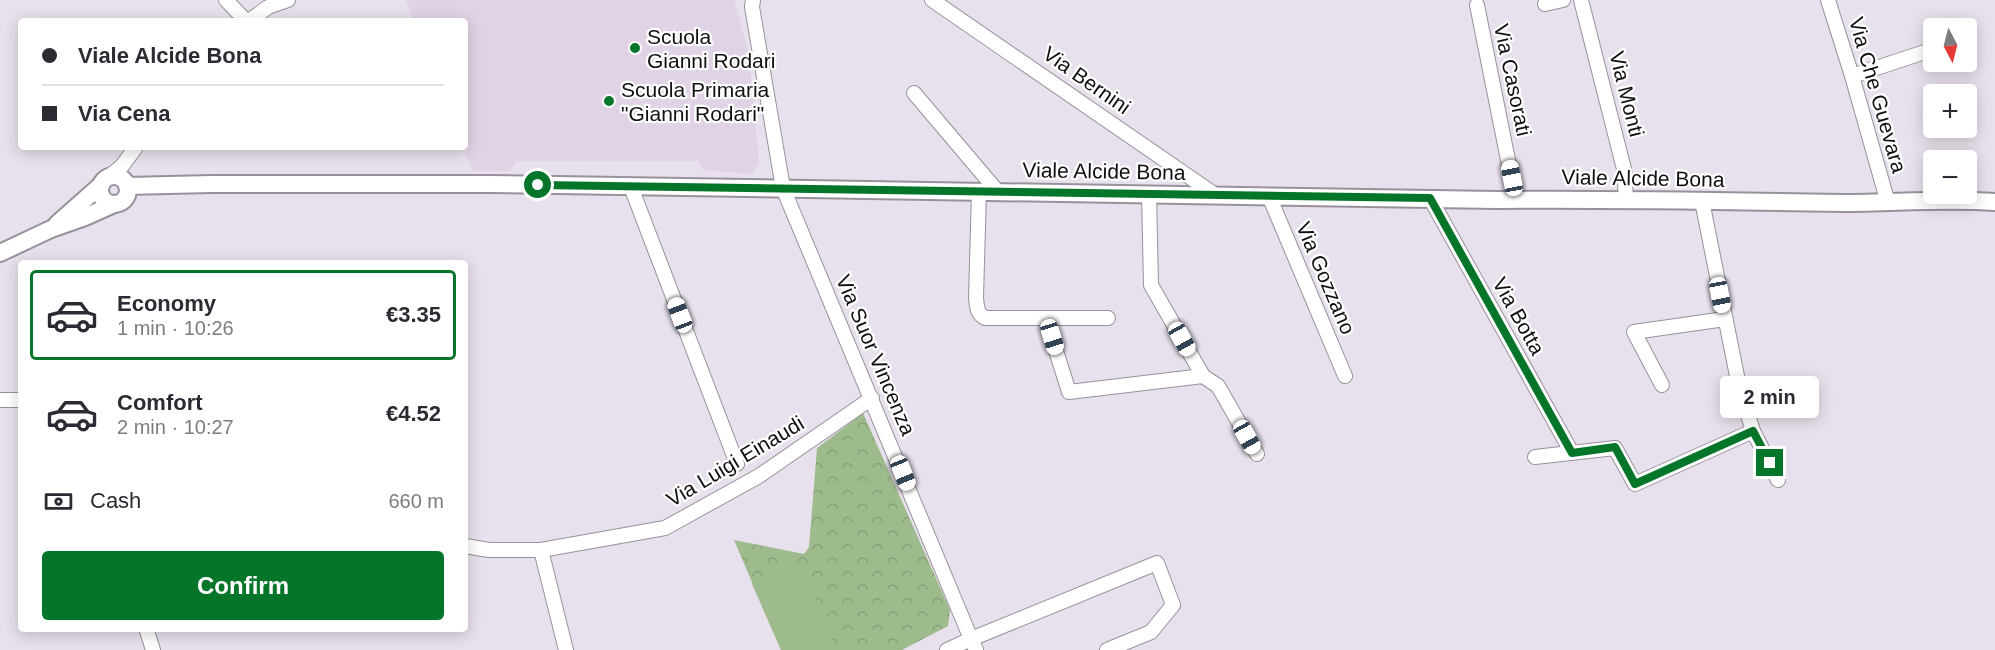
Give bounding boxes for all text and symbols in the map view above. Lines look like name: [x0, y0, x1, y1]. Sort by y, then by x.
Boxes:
street label: Via Che Guevara: [1845, 15, 1911, 176]
north arrow: [1923, 18, 1977, 72]
map controls: [1923, 18, 1977, 204]
street label: Via Casorati: [1490, 22, 1536, 138]
place label: Scuola Gianni Rodari: [647, 25, 775, 72]
marker: Scuola Gianni Rodari: [628, 41, 642, 55]
street label: Via Bernini: [1039, 42, 1135, 118]
text: Viale Alcide Bona: [78, 43, 261, 68]
street label: Via Monti: [1605, 49, 1649, 139]
place label: Scuola Primaria "Gianni Rodari": [621, 78, 770, 125]
button: +: [1923, 84, 1977, 138]
marker: Scuola Primaria "Gianni Rodari": [602, 94, 616, 108]
text: Via Cena: [78, 101, 171, 126]
button: −: [1923, 150, 1977, 204]
street label: Viale Alcide Bona: [1022, 158, 1186, 184]
car: [1500, 159, 1524, 197]
street label: Viale Alcide Bona: [1561, 165, 1725, 191]
route start: [524, 171, 551, 198]
street label: Via Gozzano: [1292, 218, 1360, 338]
street label: Via Suor Vincenza: [832, 271, 920, 439]
street label: Via Botta: [1488, 273, 1550, 359]
car: [1708, 276, 1732, 314]
icon: car: [45, 288, 99, 342]
text: Economy: [117, 291, 216, 316]
car: [665, 295, 695, 335]
text: €3.35: [386, 302, 441, 327]
text: 1 min · 10:26: [117, 317, 234, 339]
car: [1038, 317, 1066, 357]
car: [1165, 319, 1199, 359]
callout: 2 min: [1720, 376, 1820, 418]
text: 2 min: [1743, 386, 1796, 408]
icon: car: [45, 387, 99, 441]
text: Comfort: [117, 390, 203, 415]
text: €4.52: [386, 401, 441, 426]
street label: Via Luigi Einaudi: [662, 411, 808, 511]
text: 2 min · 10:27: [117, 416, 234, 438]
car: [1230, 417, 1264, 457]
route end: [1756, 449, 1783, 476]
car: [888, 453, 918, 493]
icon: cash: [42, 485, 75, 518]
text: Cash: [90, 488, 141, 513]
text: 660 m: [388, 490, 444, 512]
button: Confirm: [42, 551, 444, 620]

